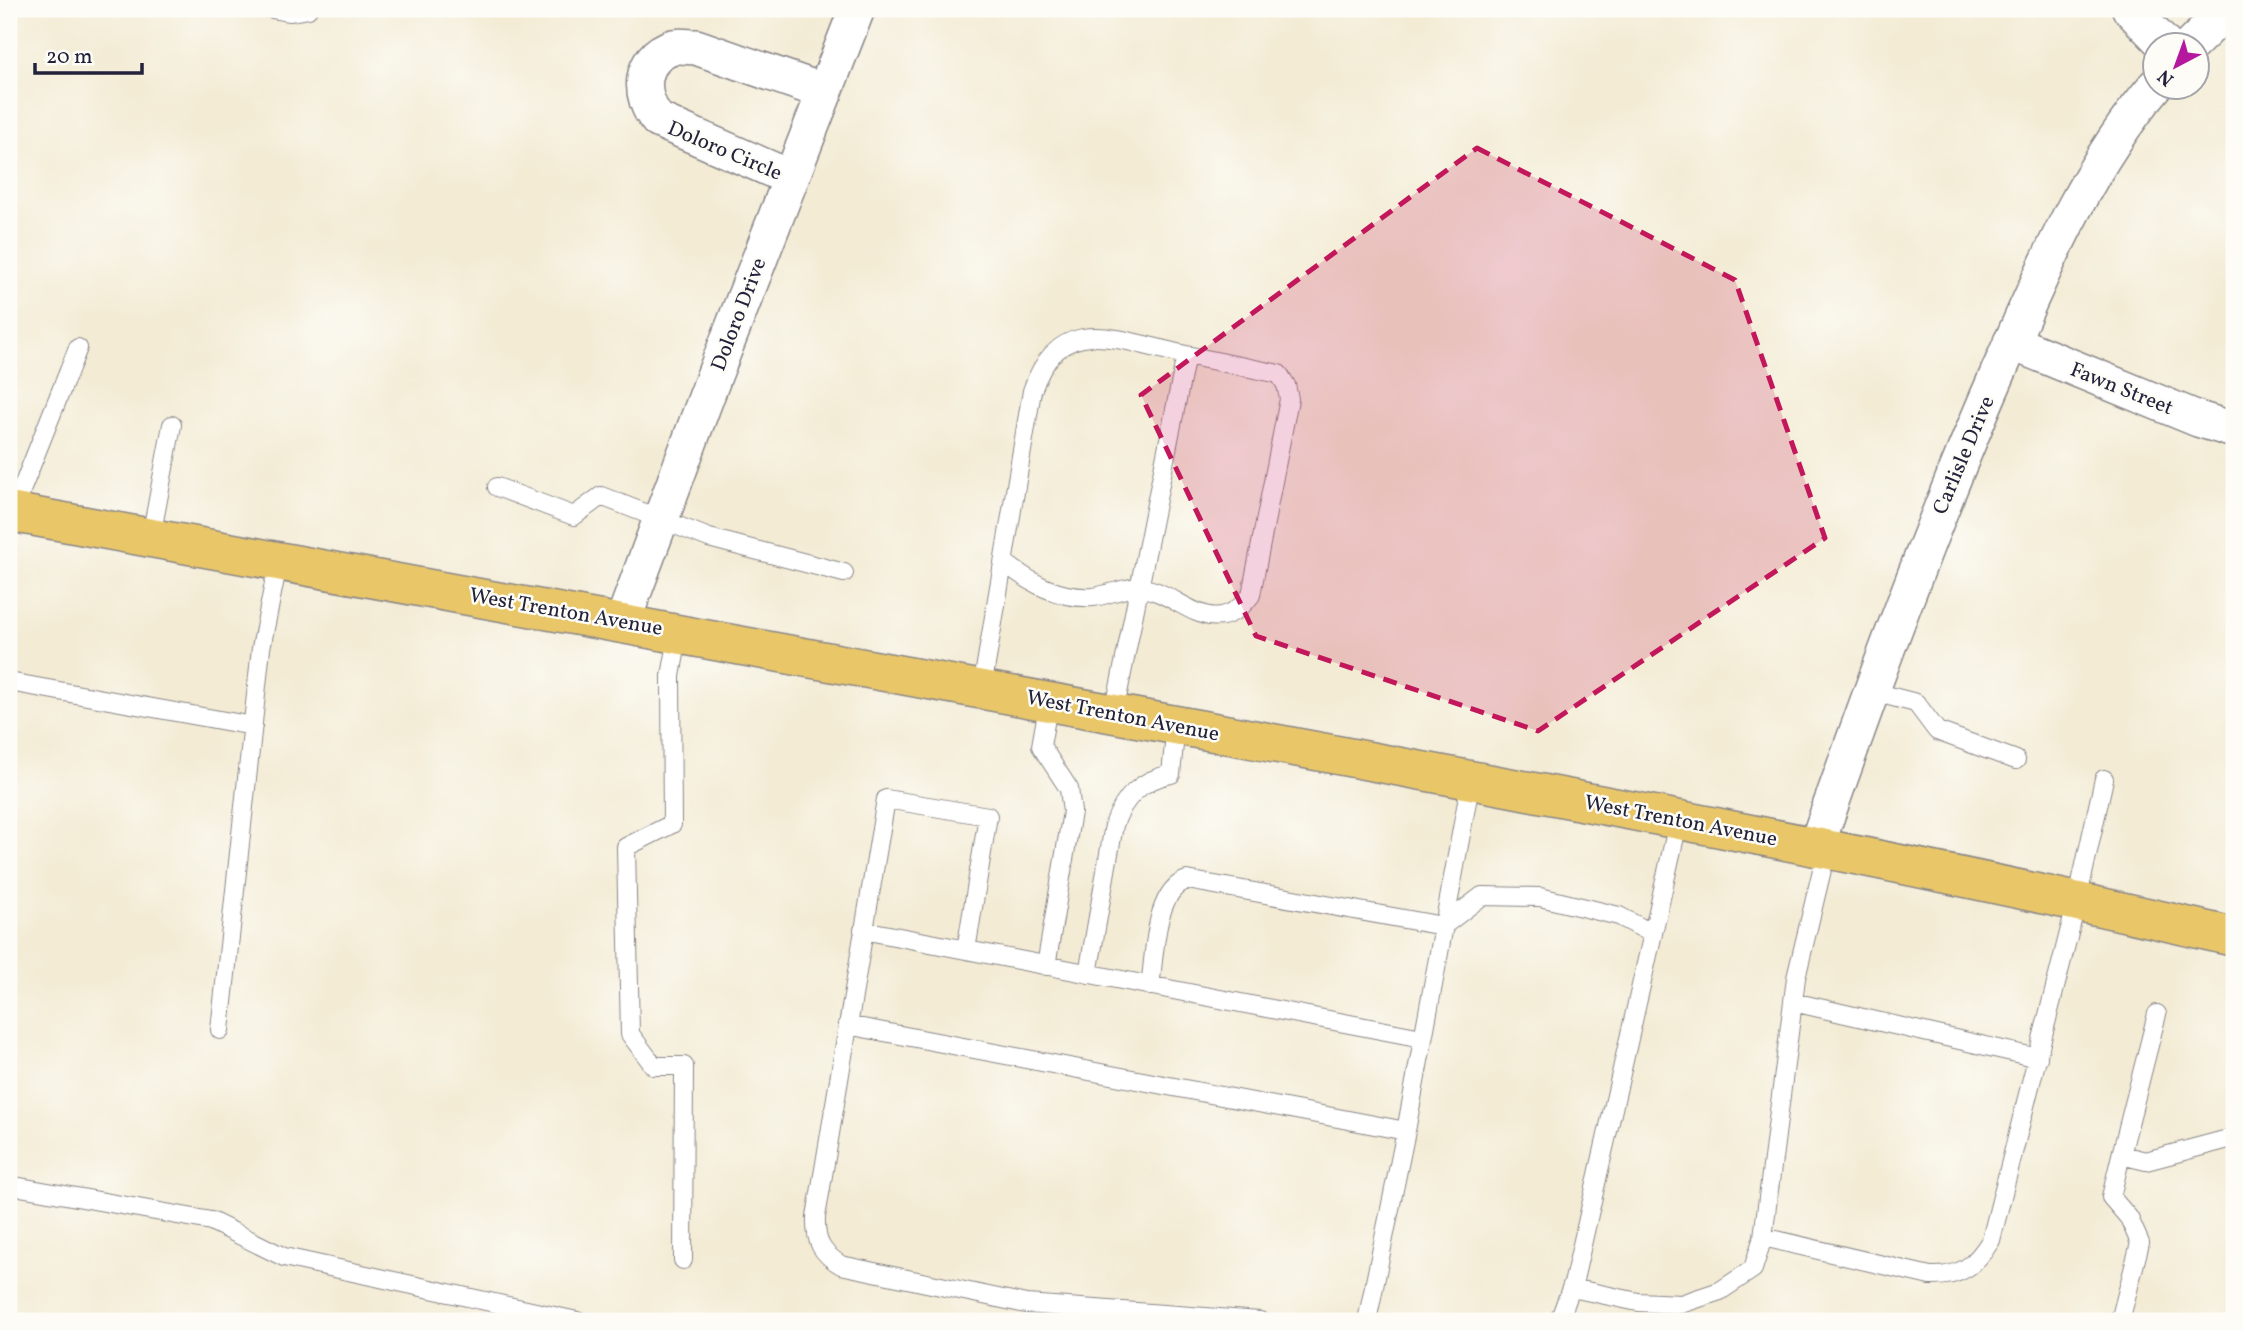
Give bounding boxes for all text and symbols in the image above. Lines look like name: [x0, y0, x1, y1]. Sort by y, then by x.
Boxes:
scale bar: [35, 32, 142, 76]
north arrow: [2142, 32, 2212, 102]
text: 20 m: [46, 43, 92, 72]
text: N: [2152, 63, 2180, 92]
street label: Doloro Circle: [663, 114, 786, 189]
street label: Doloro Drive: [705, 254, 774, 375]
street label: Fawn Street: [2066, 356, 2177, 423]
street label: Carlisle Drive: [1926, 392, 2002, 519]
street label: West Trenton Avenue: [467, 581, 665, 644]
street label: West Trenton Avenue: [1024, 684, 1222, 749]
street label: West Trenton Avenue: [1582, 789, 1780, 854]

